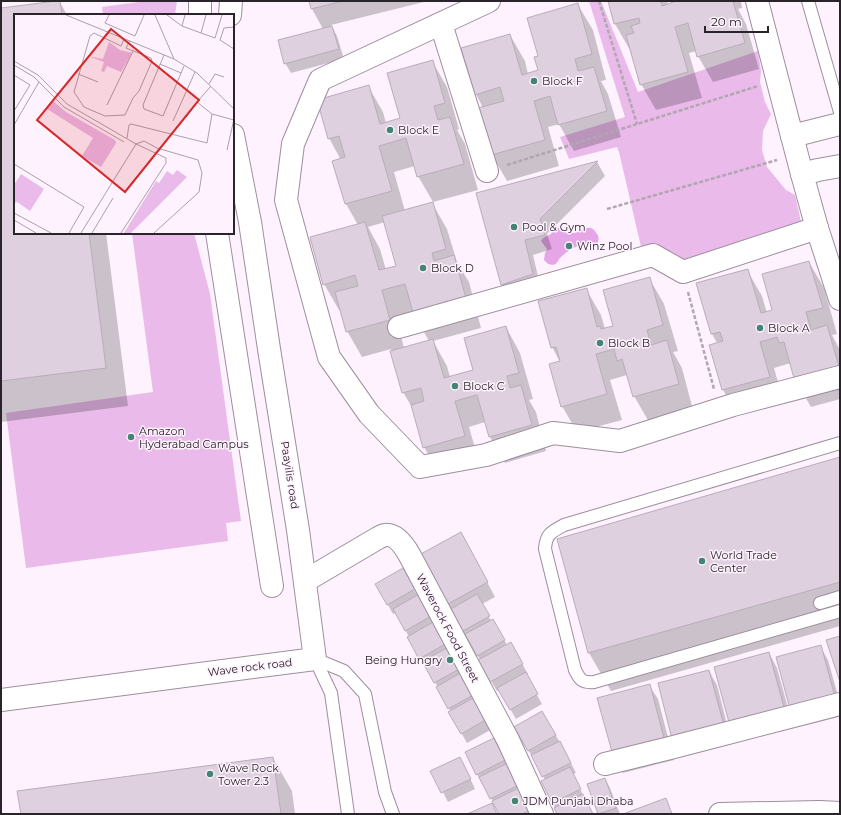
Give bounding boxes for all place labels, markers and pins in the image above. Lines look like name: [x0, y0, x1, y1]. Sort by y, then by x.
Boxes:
place label: Block F: [542, 74, 583, 88]
marker: Block F: [529, 76, 539, 86]
place label: Block E: [398, 123, 439, 137]
marker: Block E: [385, 125, 395, 135]
place label: Pool & Gym: [522, 220, 586, 234]
marker: Pool & Gym: [509, 222, 519, 232]
place label: Winz Pool: [577, 239, 632, 253]
marker: Winz Pool: [564, 241, 574, 251]
place label: Block D: [431, 261, 474, 275]
marker: Block D: [418, 263, 428, 273]
place label: Block A: [768, 321, 810, 335]
marker: Block A: [755, 323, 765, 333]
place label: Block B: [608, 336, 650, 350]
marker: Block B: [595, 338, 605, 348]
place label: Block C: [463, 379, 505, 393]
marker: Block C: [450, 381, 460, 391]
place label: Amazon Hyderabad Campus: [139, 424, 249, 451]
marker: Amazon Hyderabad Campus: [126, 432, 136, 442]
place label: World Trade Center: [710, 548, 777, 575]
marker: World Trade Center: [697, 556, 707, 566]
place label: Being Hungry: [365, 653, 442, 667]
marker: Being Hungry: [445, 655, 455, 665]
place label: Wave Rock Tower 2.3: [218, 761, 279, 788]
marker: Wave Rock Tower 2.3: [205, 769, 215, 779]
place label: JDM Punjabi Dhaba: [522, 794, 633, 808]
marker: JDM Punjabi Dhaba: [510, 796, 520, 806]

